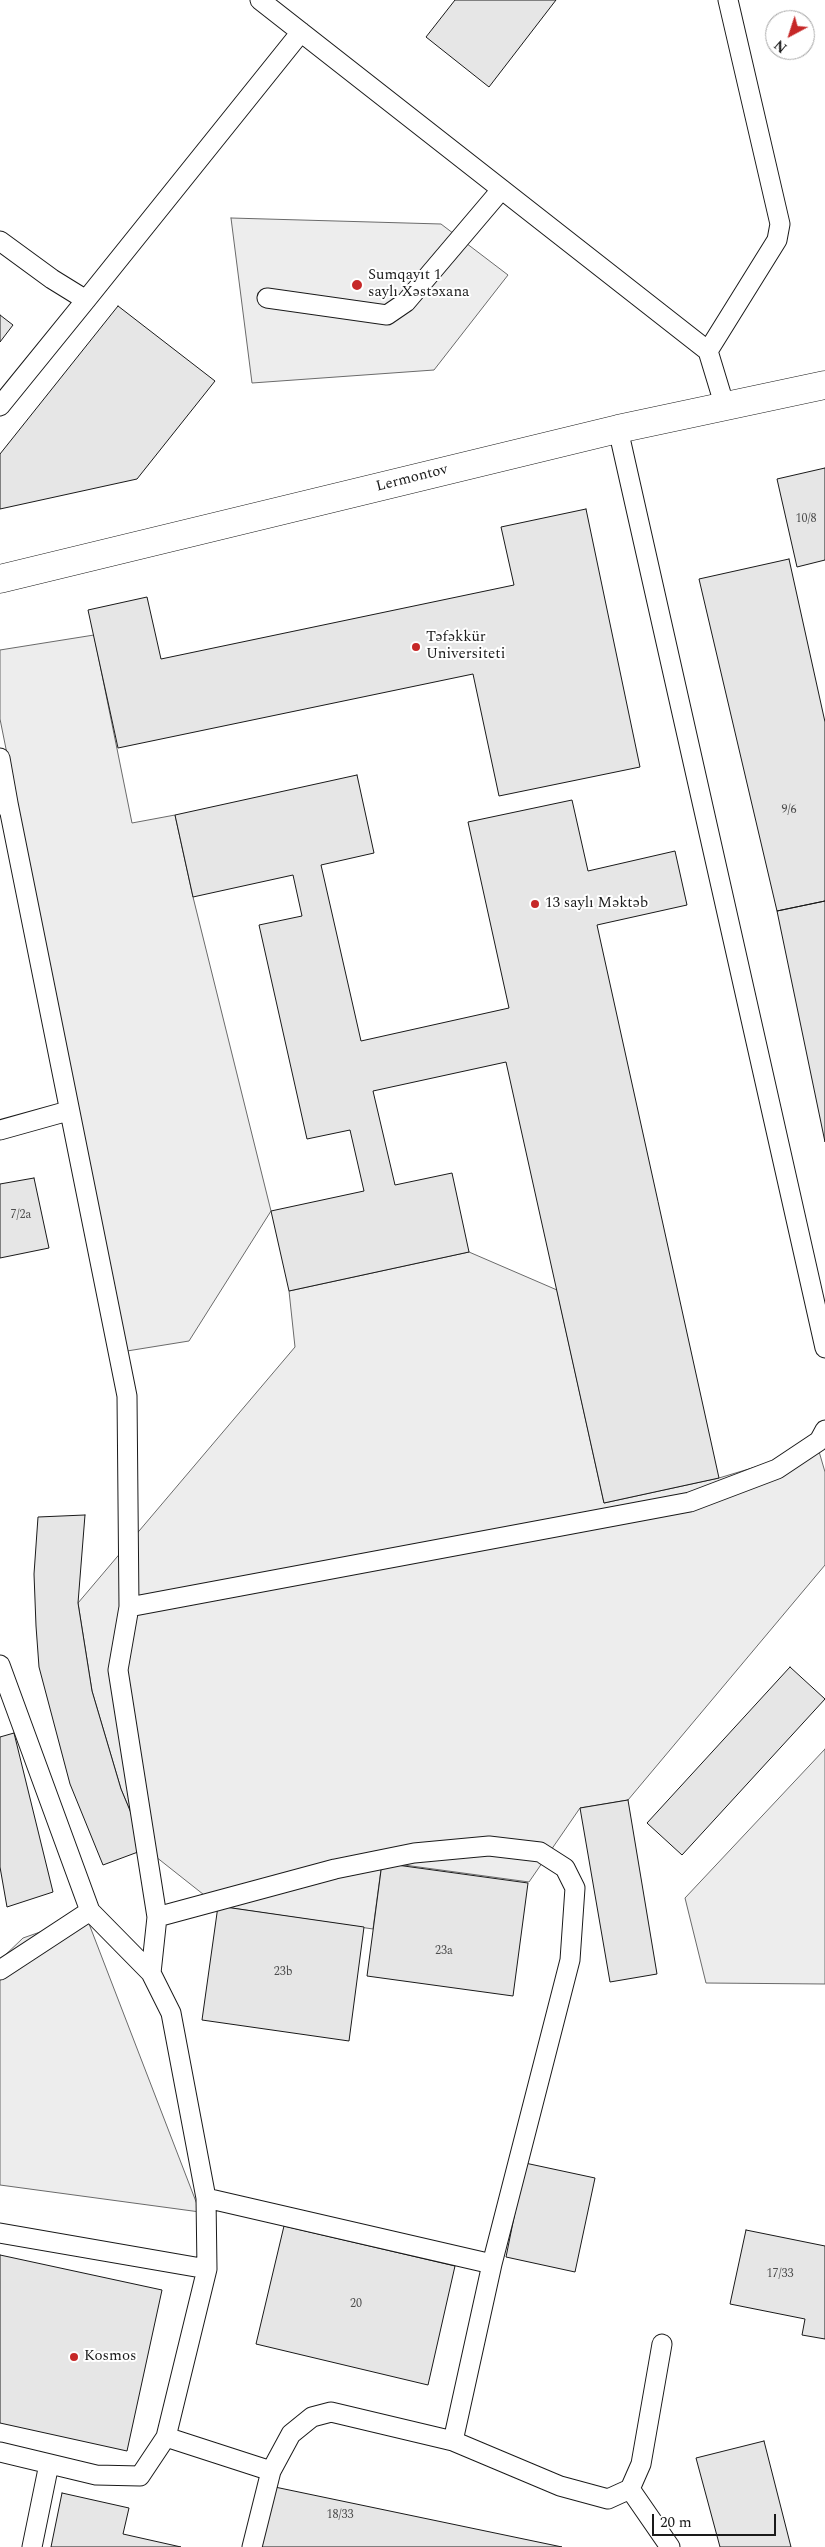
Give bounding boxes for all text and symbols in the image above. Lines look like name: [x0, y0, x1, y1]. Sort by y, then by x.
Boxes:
north arrow: [765, 10, 815, 60]
text: N: [770, 34, 792, 58]
place label: Sumqayıt 1 saylı Xəstəxana: [368, 267, 469, 302]
marker: Sumqayıt 1 saylı Xəstəxana: [350, 278, 364, 292]
street label: Lermontov: [374, 461, 450, 497]
house number: 10/8: [796, 513, 816, 527]
place label: Təfəkkür Universiteti: [426, 629, 505, 664]
marker: Təfəkkür Universiteti: [410, 641, 422, 653]
house number: 9/6: [782, 804, 796, 818]
place label: 13 saylı Məktəb: [545, 895, 648, 913]
marker: 13 saylı Məktəb: [529, 898, 541, 910]
house number: 7/2a: [11, 1209, 31, 1223]
house number: 23a: [435, 1945, 453, 1959]
house number: 23b: [274, 1966, 292, 1980]
house number: 17/33: [767, 2268, 793, 2282]
house number: 20: [350, 2298, 362, 2312]
place label: Kosmos: [84, 2348, 137, 2366]
marker: Kosmos: [68, 2351, 80, 2363]
scale bar: [655, 2504, 779, 2536]
house number: 18/33: [327, 2509, 353, 2523]
text: 20 m: [660, 2511, 692, 2534]

